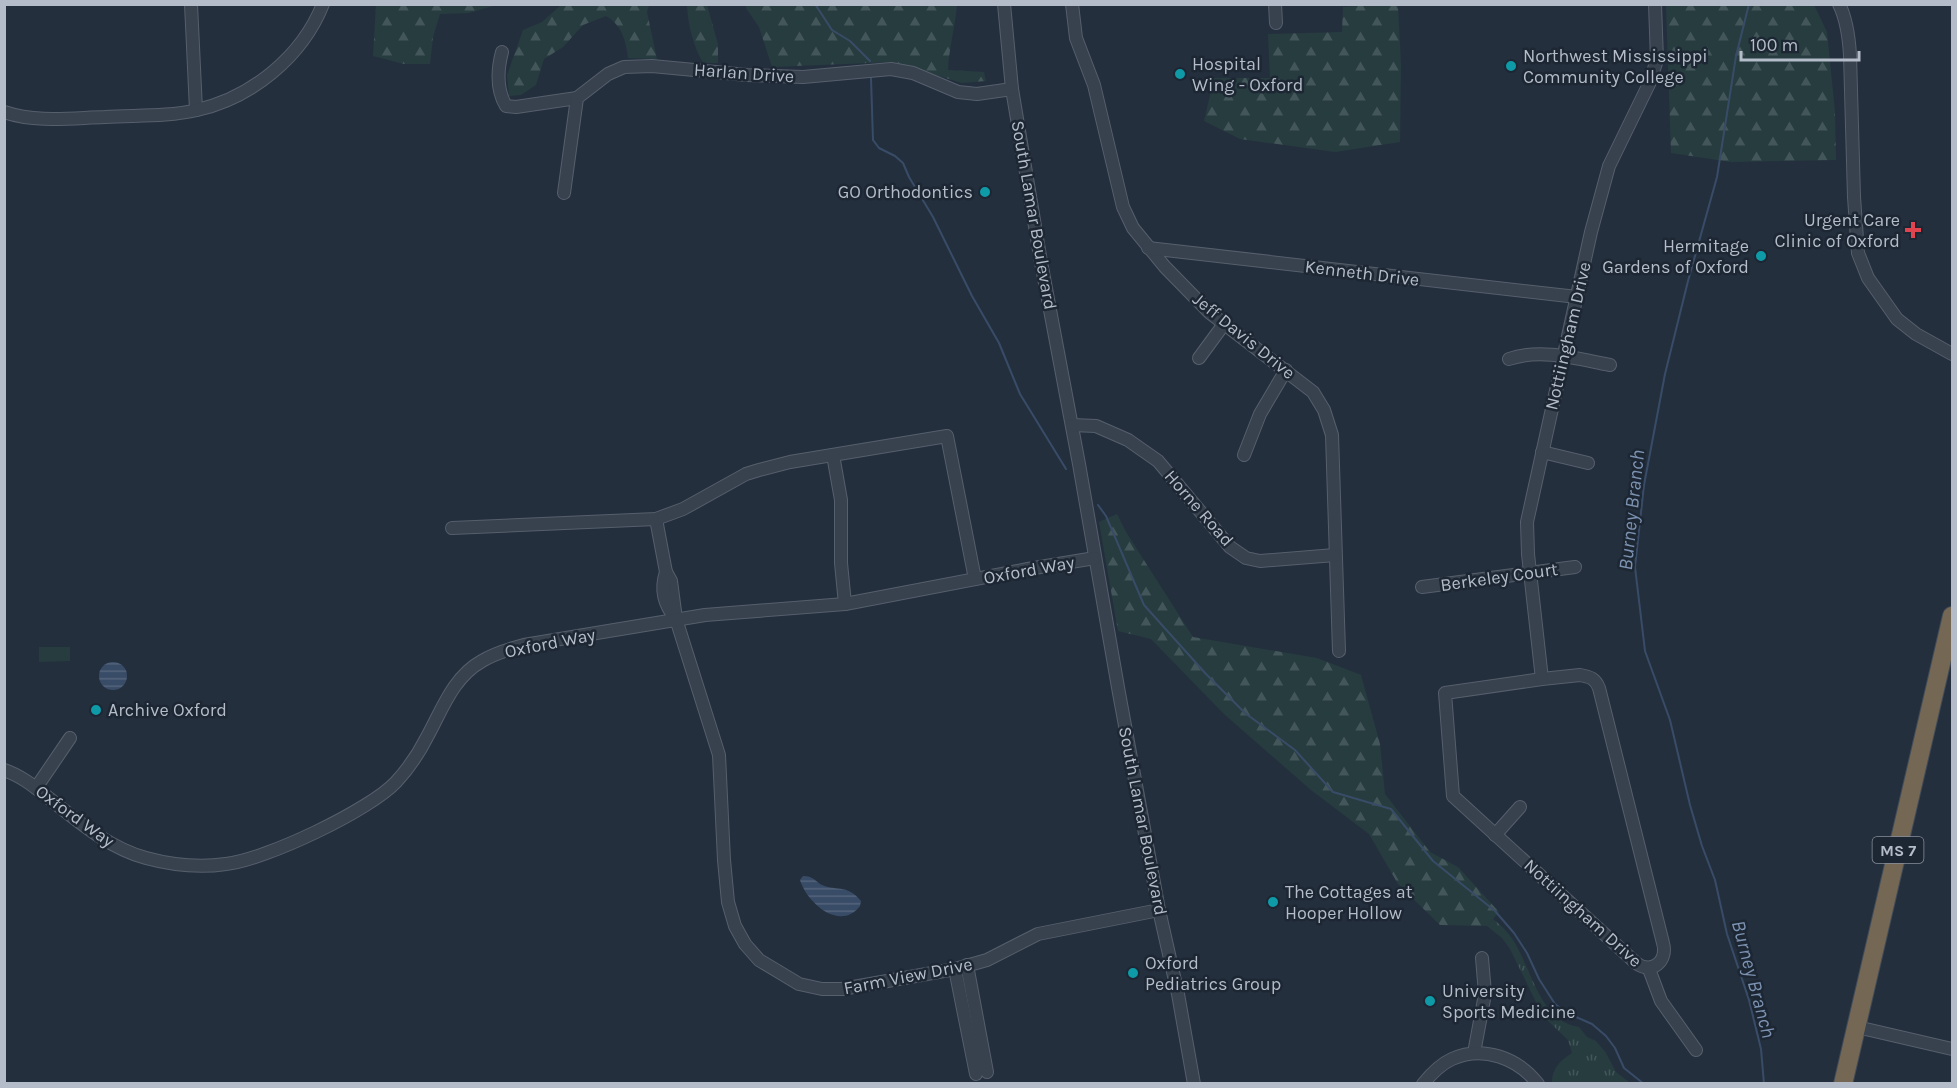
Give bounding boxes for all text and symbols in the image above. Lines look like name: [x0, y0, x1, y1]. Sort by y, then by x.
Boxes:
scale bar: [1741, 24, 1860, 62]
text: 100 m: [1750, 34, 1798, 56]
place label: Northwest Mississippi Community College: [1523, 45, 1708, 88]
place label: Hospital Wing - Oxford: [1192, 53, 1303, 96]
street label: Harlan Drive: [693, 59, 795, 87]
marker: Northwest Mississippi Community College: [1504, 59, 1518, 73]
marker: Hospital Wing - Oxford: [1173, 67, 1187, 81]
street label: South Lamar Boulevard: [1007, 119, 1061, 311]
place label: GO Orthodontics: [838, 181, 973, 203]
marker: GO Orthodontics: [978, 185, 992, 199]
place label: Urgent Care Clinic of Oxford: [1774, 209, 1900, 252]
marker: Urgent Care Clinic of Oxford: [1904, 221, 1922, 239]
place label: Hermitage Gardens of Oxford: [1602, 235, 1749, 278]
marker: Hermitage Gardens of Oxford: [1754, 249, 1768, 263]
street label: Kenneth Drive: [1304, 255, 1420, 291]
street label: Nottiingham Drive: [1540, 260, 1596, 412]
street label: Jeff Davis Drive: [1188, 288, 1300, 384]
water label: Burney Branch: [1614, 449, 1649, 572]
street label: Horne Road: [1160, 465, 1238, 551]
street label: Oxford Way: [982, 551, 1077, 589]
street label: Berkeley Court: [1439, 558, 1559, 596]
street label: Oxford Way: [503, 623, 598, 663]
place label: Archive Oxford: [108, 699, 227, 721]
marker: Archive Oxford: [89, 703, 103, 717]
street label: South Lamar Boulevard: [1114, 725, 1172, 917]
street label: Oxford Way: [31, 780, 119, 852]
road number: MS 7: [1872, 837, 1924, 863]
street label: Nottiingham Drive: [1519, 854, 1647, 972]
place label: The Cottages at Hooper Hollow: [1285, 881, 1413, 924]
marker: The Cottages at Hooper Hollow: [1266, 895, 1280, 909]
water label: Burney Branch: [1727, 918, 1780, 1041]
place label: Oxford Pediatrics Group: [1145, 952, 1281, 995]
street label: Farm View Drive: [842, 953, 974, 999]
marker: Oxford Pediatrics Group: [1126, 966, 1140, 980]
place label: University Sports Medicine: [1442, 980, 1576, 1023]
marker: University Sports Medicine: [1423, 994, 1437, 1008]

